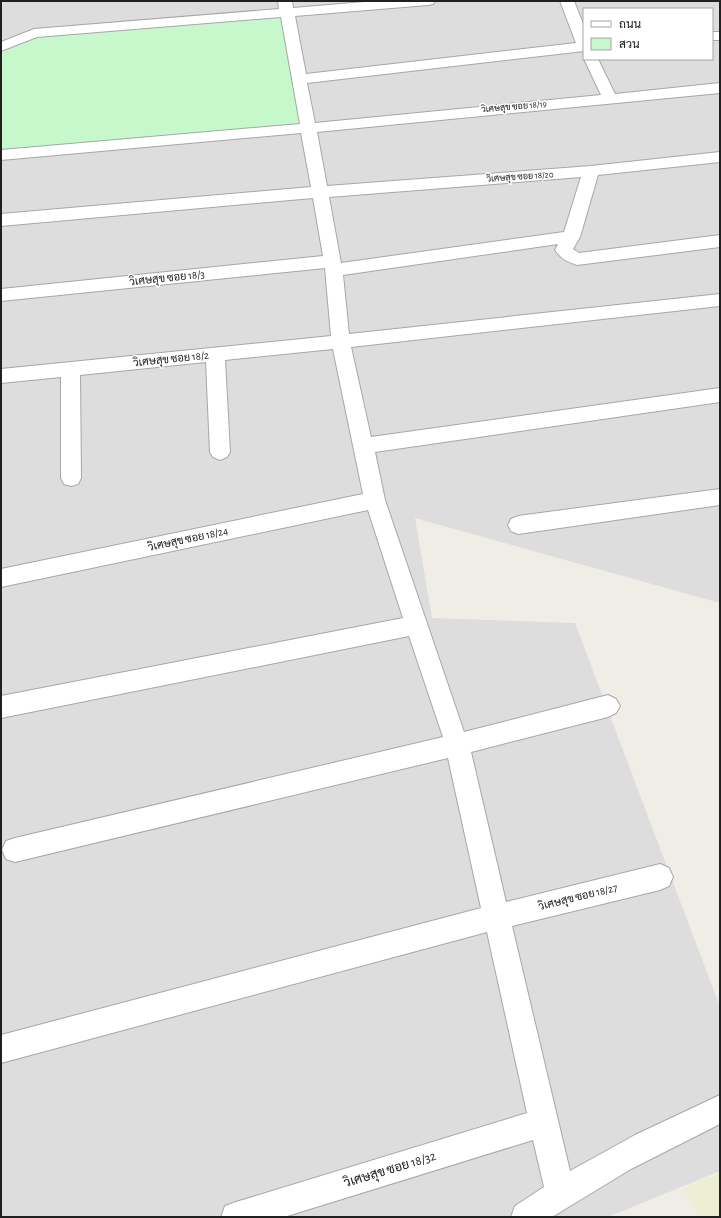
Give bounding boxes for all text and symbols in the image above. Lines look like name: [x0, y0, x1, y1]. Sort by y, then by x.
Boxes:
legend: [583, 8, 713, 60]
text: ถนน: [619, 18, 642, 30]
text: สวน: [619, 38, 640, 50]
street label: วิเศษสุข ซอย 18/19: [480, 99, 547, 115]
street label: วิเศษสุข ซอย 18/20: [486, 169, 554, 185]
street label: วิเศษสุข ซอย 18/3: [128, 268, 206, 290]
street label: วิเศษสุข ซอย 18/2: [132, 349, 210, 371]
street label: วิเศษสุข ซอย 18/24: [146, 524, 230, 556]
street label: วิเศษสุข ซอย 18/27: [537, 881, 620, 915]
street label: วิเศษสุข ซอย 18/32: [341, 1147, 438, 1192]

